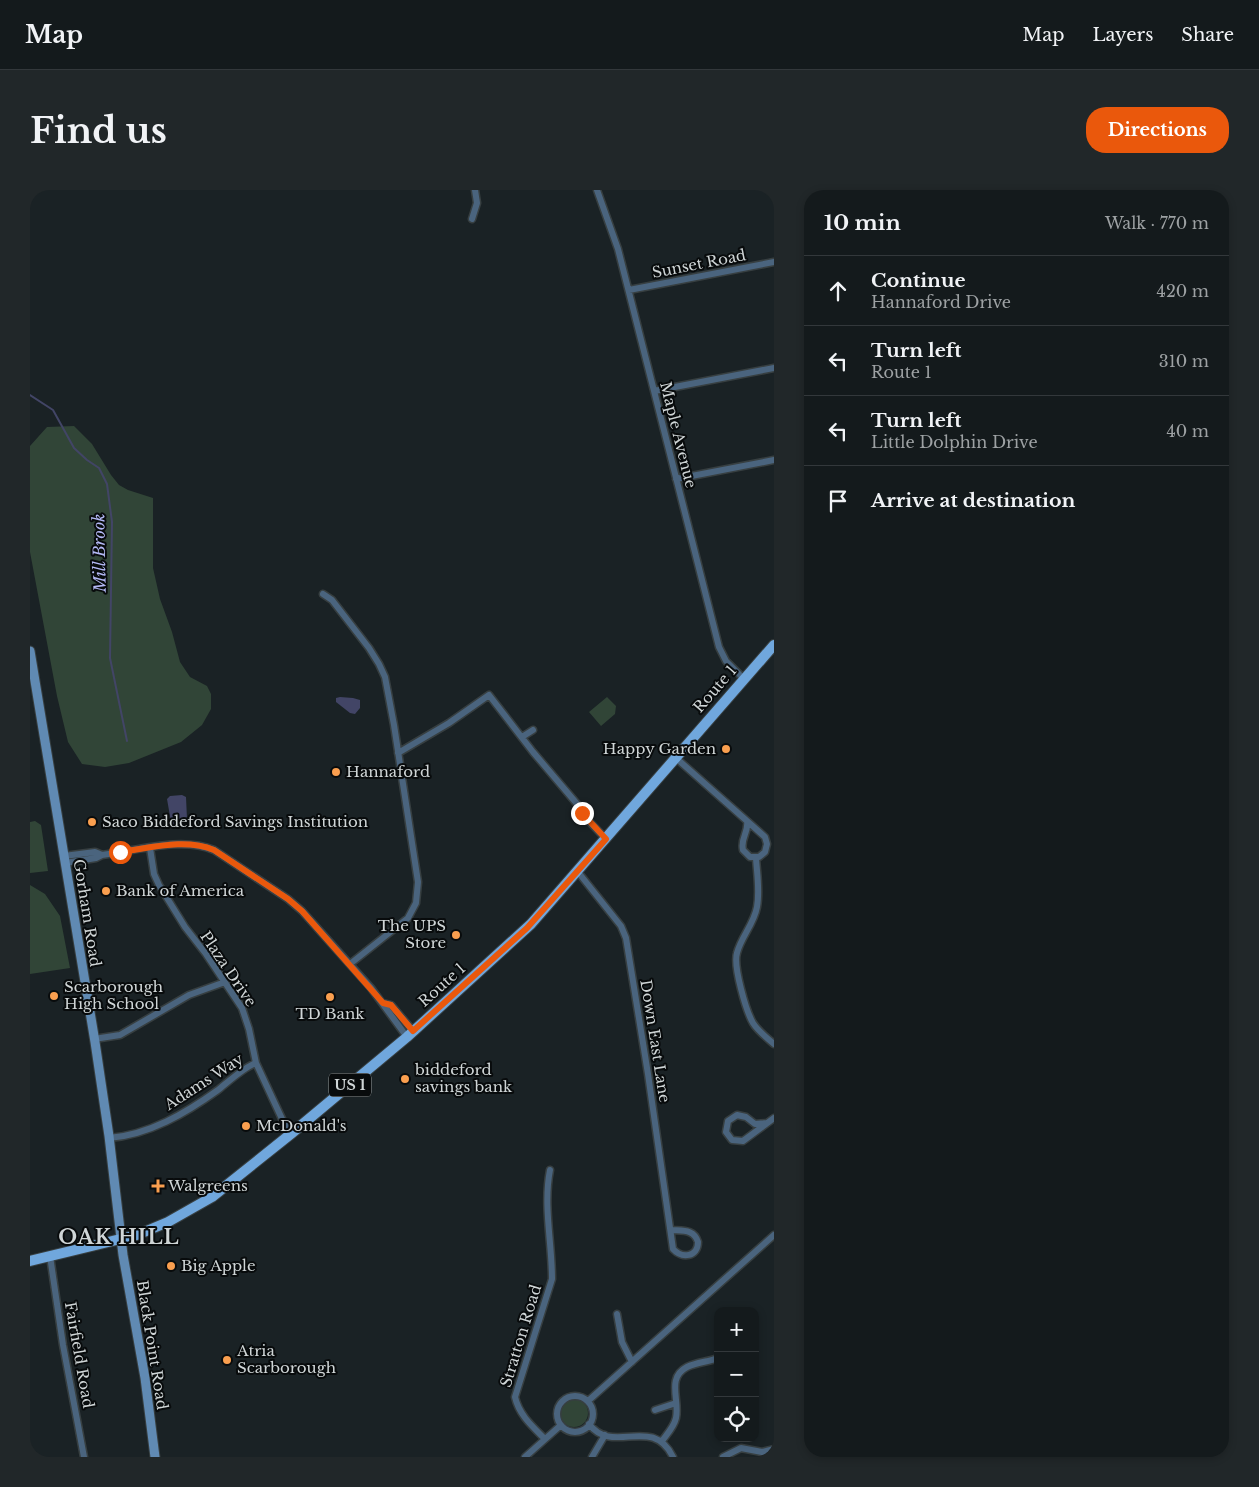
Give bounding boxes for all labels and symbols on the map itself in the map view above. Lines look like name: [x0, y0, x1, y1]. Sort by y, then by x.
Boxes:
street label: Sunset Road: [650, 245, 748, 282]
street label: Maple Avenue: [656, 380, 701, 490]
water label: Mill Brook: [88, 513, 110, 594]
street label: Route 1: [689, 661, 740, 716]
place label: Happy Garden: [603, 739, 716, 758]
marker: Happy Garden: [720, 743, 732, 755]
place label: Hannaford: [346, 762, 430, 781]
marker: Hannaford: [330, 766, 342, 778]
route end: [571, 802, 594, 825]
place label: Saco Biddeford Savings Institution: [102, 812, 368, 831]
marker: Saco Biddeford Savings Institution: [86, 816, 98, 828]
route start: [109, 841, 132, 864]
street label: Gorham Road: [70, 858, 105, 968]
place label: Bank of America: [116, 881, 245, 900]
marker: Bank of America: [100, 885, 112, 897]
place label: The UPS Store: [378, 916, 446, 952]
street label: Plaza Drive: [196, 927, 261, 1010]
marker: The UPS Store: [450, 929, 462, 941]
street label: Route 1: [414, 959, 469, 1011]
place label: Scarborough High School: [64, 977, 163, 1013]
street label: Down East Lane: [636, 978, 675, 1104]
marker: Scarborough High School: [48, 990, 60, 1002]
marker: TD Bank: [324, 991, 336, 1003]
place label: TD Bank: [295, 1004, 365, 1023]
street label: Adams Way: [160, 1049, 247, 1115]
place label: biddeford savings bank: [414, 1060, 513, 1096]
marker: biddeford savings bank: [399, 1073, 411, 1085]
road number: US 1: [329, 1074, 371, 1096]
place label: McDonald's: [256, 1116, 347, 1135]
marker: McDonald's: [240, 1120, 252, 1132]
place label: Walgreens: [167, 1176, 248, 1195]
marker: Walgreens: [152, 1180, 164, 1192]
district label: OAK HILL: [58, 1225, 180, 1249]
place label: Big Apple: [181, 1256, 256, 1275]
marker: Big Apple: [165, 1260, 177, 1272]
street label: Black Point Road: [133, 1279, 172, 1411]
street label: Stratton Road: [496, 1282, 545, 1390]
street label: Fairfield Road: [61, 1300, 98, 1410]
place label: Atria Scarborough: [236, 1341, 336, 1377]
marker: Atria Scarborough: [221, 1354, 233, 1366]

